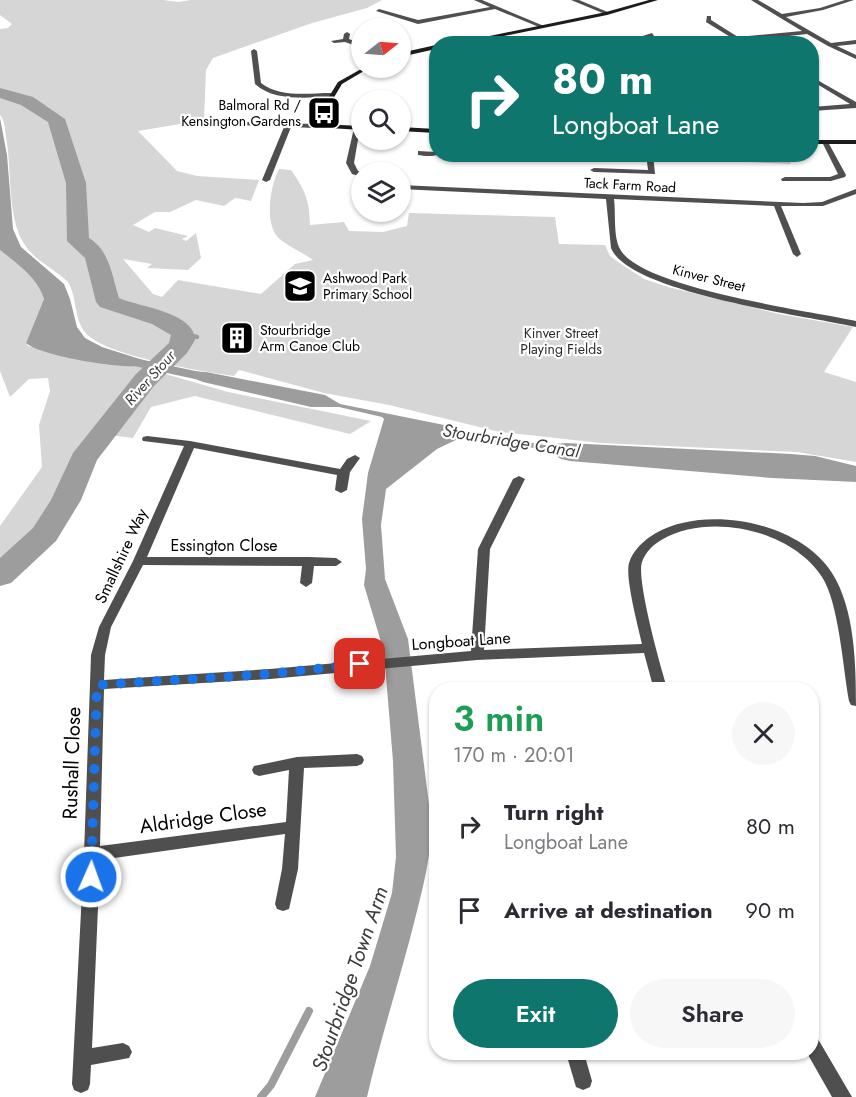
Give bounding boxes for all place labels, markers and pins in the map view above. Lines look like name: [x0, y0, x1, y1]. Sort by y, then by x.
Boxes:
place label: Balmoral Rd / Kensington Gardens: [181, 95, 301, 131]
bus stop icon: Balmoral Rd / Kensington Gardens: [306, 95, 342, 131]
school or university icon: Ashwood Park Primary School: [282, 268, 318, 304]
place label: Ashwood Park Primary School: [323, 268, 412, 304]
building icon: Stourbridge Arm Canoe Club: [219, 320, 255, 356]
place label: Stourbridge Arm Canoe Club: [260, 320, 360, 356]
pin: [334, 638, 385, 689]

